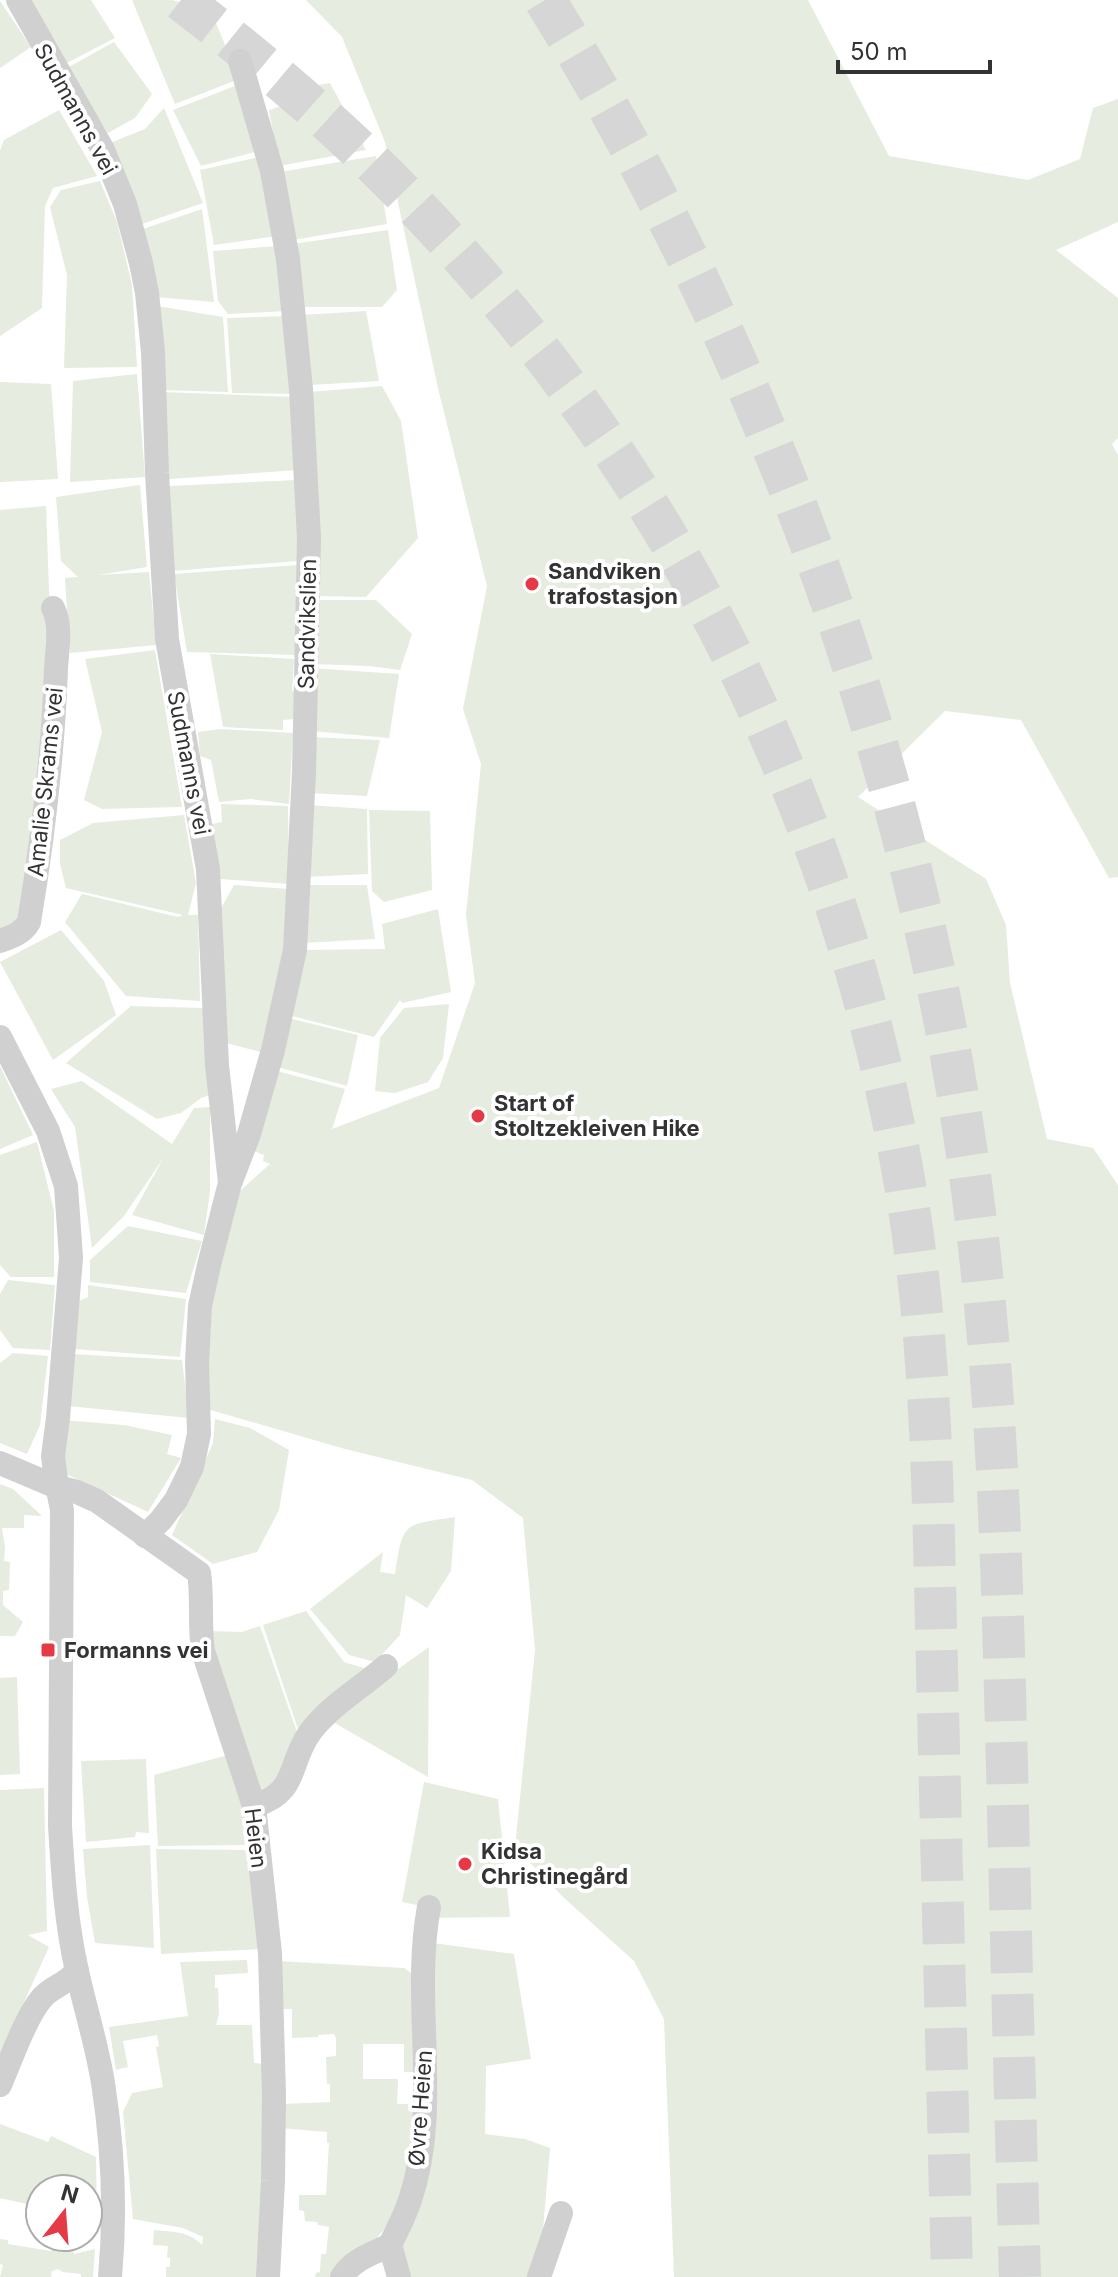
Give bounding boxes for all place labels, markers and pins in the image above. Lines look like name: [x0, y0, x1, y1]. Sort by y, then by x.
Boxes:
place label: Sandviken trafostasjon: [548, 558, 678, 609]
marker: Sandviken trafostasjon: [523, 575, 541, 593]
place label: Start of Stoltzekleiven Hike: [494, 1090, 700, 1141]
marker: Start of Stoltzekleiven Hike: [469, 1107, 487, 1125]
place label: Formanns vei: [64, 1637, 209, 1663]
marker: Formanns vei: [39, 1641, 57, 1659]
place label: Kidsa Christinegård: [481, 1838, 628, 1889]
marker: Kidsa Christinegård: [456, 1855, 474, 1873]

